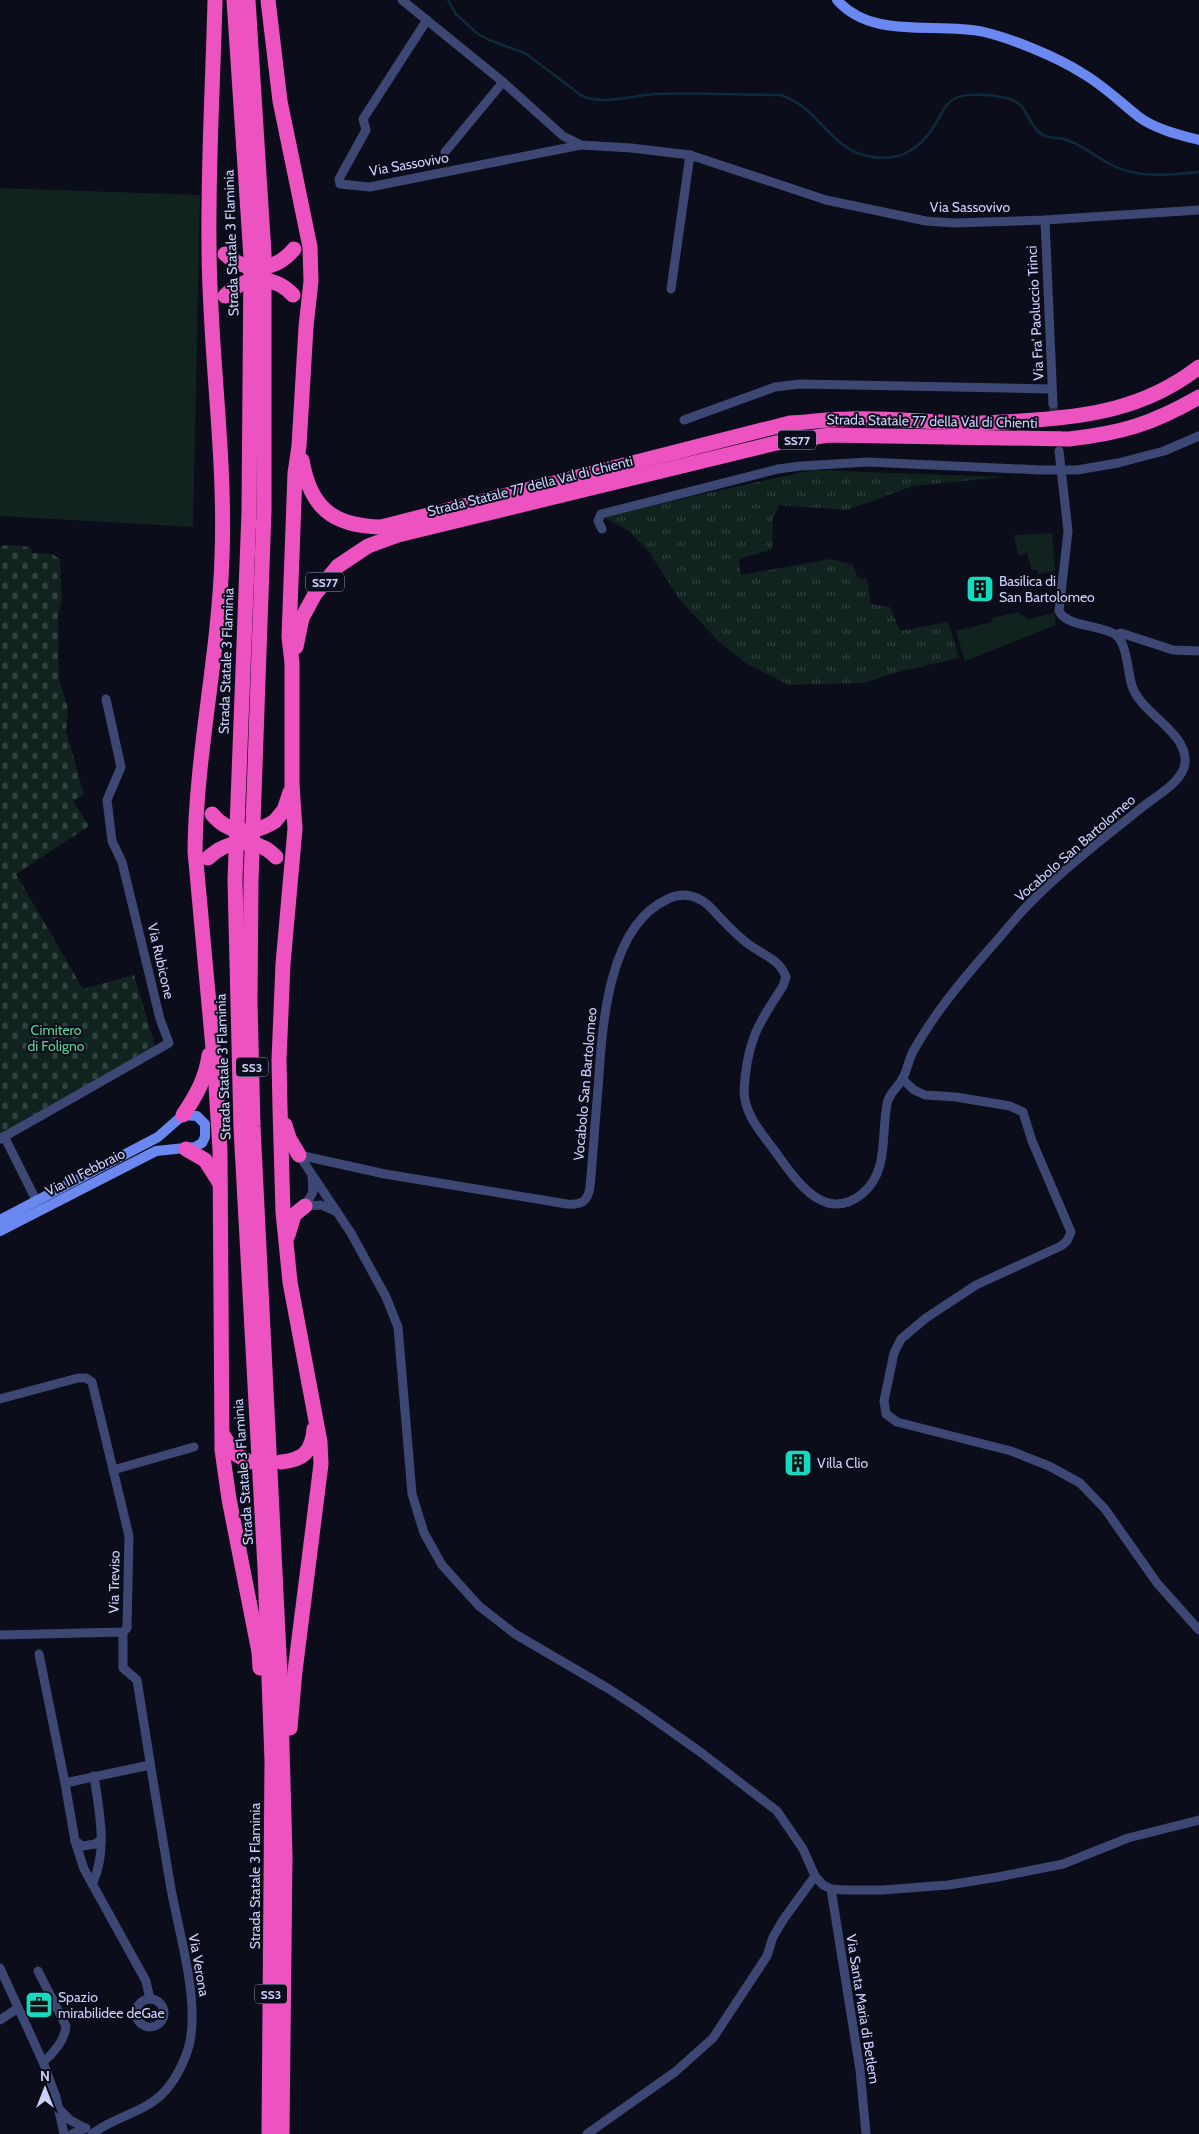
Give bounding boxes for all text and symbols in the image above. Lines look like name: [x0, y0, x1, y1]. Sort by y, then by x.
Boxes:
street label: Via Sassovivo: [368, 148, 450, 180]
street label: Strada Statale 3 Flaminia: [219, 169, 243, 317]
street label: Via Sassovivo: [930, 198, 1010, 216]
street label: Via Fra' Paoluccio Trinci: [1022, 245, 1048, 381]
street label: Strada Statale 77 della Val di Chienti: [826, 410, 1038, 432]
road number: SS77: [778, 430, 816, 450]
street label: Strada Statale 77 della Val di Chienti: [425, 452, 635, 520]
road number: SS77: [306, 572, 344, 592]
place label: Basilica di San Bartolomeo: [999, 572, 1095, 606]
building icon: Basilica di San Bartolomeo: [965, 574, 995, 604]
street label: Strada Statale 3 Flaminia: [214, 587, 238, 735]
street label: Vocabolo San Bartolomeo: [1011, 791, 1139, 905]
street label: Via Rubicone: [144, 921, 178, 1001]
street label: Strada Statale 3 Flaminia: [211, 993, 235, 1141]
street label: Vocabolo San Bartolomeo: [569, 1006, 601, 1161]
park label: Cimitero di Foligno: [27, 1021, 85, 1055]
road number: SS3: [236, 1058, 268, 1076]
street label: Via III Febbraio: [42, 1144, 128, 1200]
street label: Strada Statale 3 Flaminia: [229, 1398, 257, 1546]
building icon: Villa Clio: [783, 1448, 813, 1478]
place label: Villa Clio: [817, 1454, 868, 1472]
street label: Via Treviso: [104, 1550, 124, 1614]
street label: Strada Statale 3 Flaminia: [246, 1803, 264, 1949]
street label: Via Verona: [185, 1932, 213, 1998]
street label: Via Santa Maria di Betlem: [842, 1933, 884, 2085]
road number: SS3: [255, 1985, 287, 2004]
place label: Spazio mirabilidee deGae: [58, 1988, 165, 2022]
office icon: Spazio mirabilidee deGae: [24, 1990, 54, 2020]
north arrow: [20, 2064, 70, 2114]
text: N: [40, 2067, 50, 2085]

